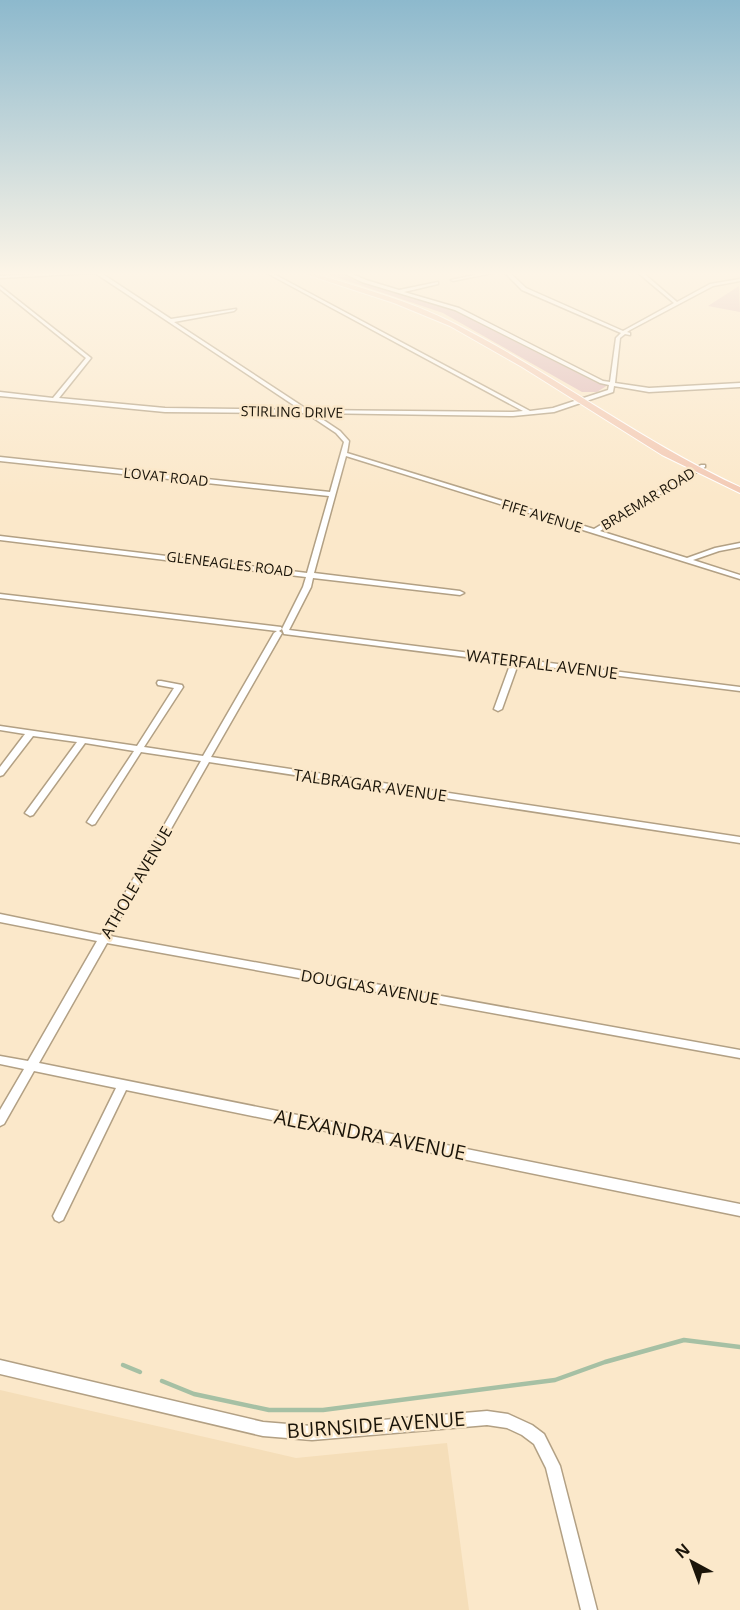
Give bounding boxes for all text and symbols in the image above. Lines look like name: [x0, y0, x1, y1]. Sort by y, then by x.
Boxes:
street label: STIRLING DRIVE: [241, 401, 343, 422]
street label: LOVAT ROAD: [123, 463, 209, 490]
street label: BRAEMAR ROAD: [597, 463, 698, 534]
street label: FIFE AVENUE: [500, 494, 585, 537]
street label: GLENEAGLES ROAD: [166, 546, 295, 581]
street label: WATERFALL AVENUE: [465, 644, 619, 684]
street label: TALBRAGAR AVENUE: [292, 763, 448, 807]
street label: ATHOLE AVENUE: [95, 822, 177, 942]
street label: DOUGLAS AVENUE: [299, 964, 441, 1010]
street label: ALEXANDRA AVENUE: [272, 1103, 468, 1166]
street label: BURNSIDE AVENUE: [286, 1405, 466, 1444]
north arrow: [662, 1532, 722, 1592]
text: N: [670, 1538, 694, 1563]

